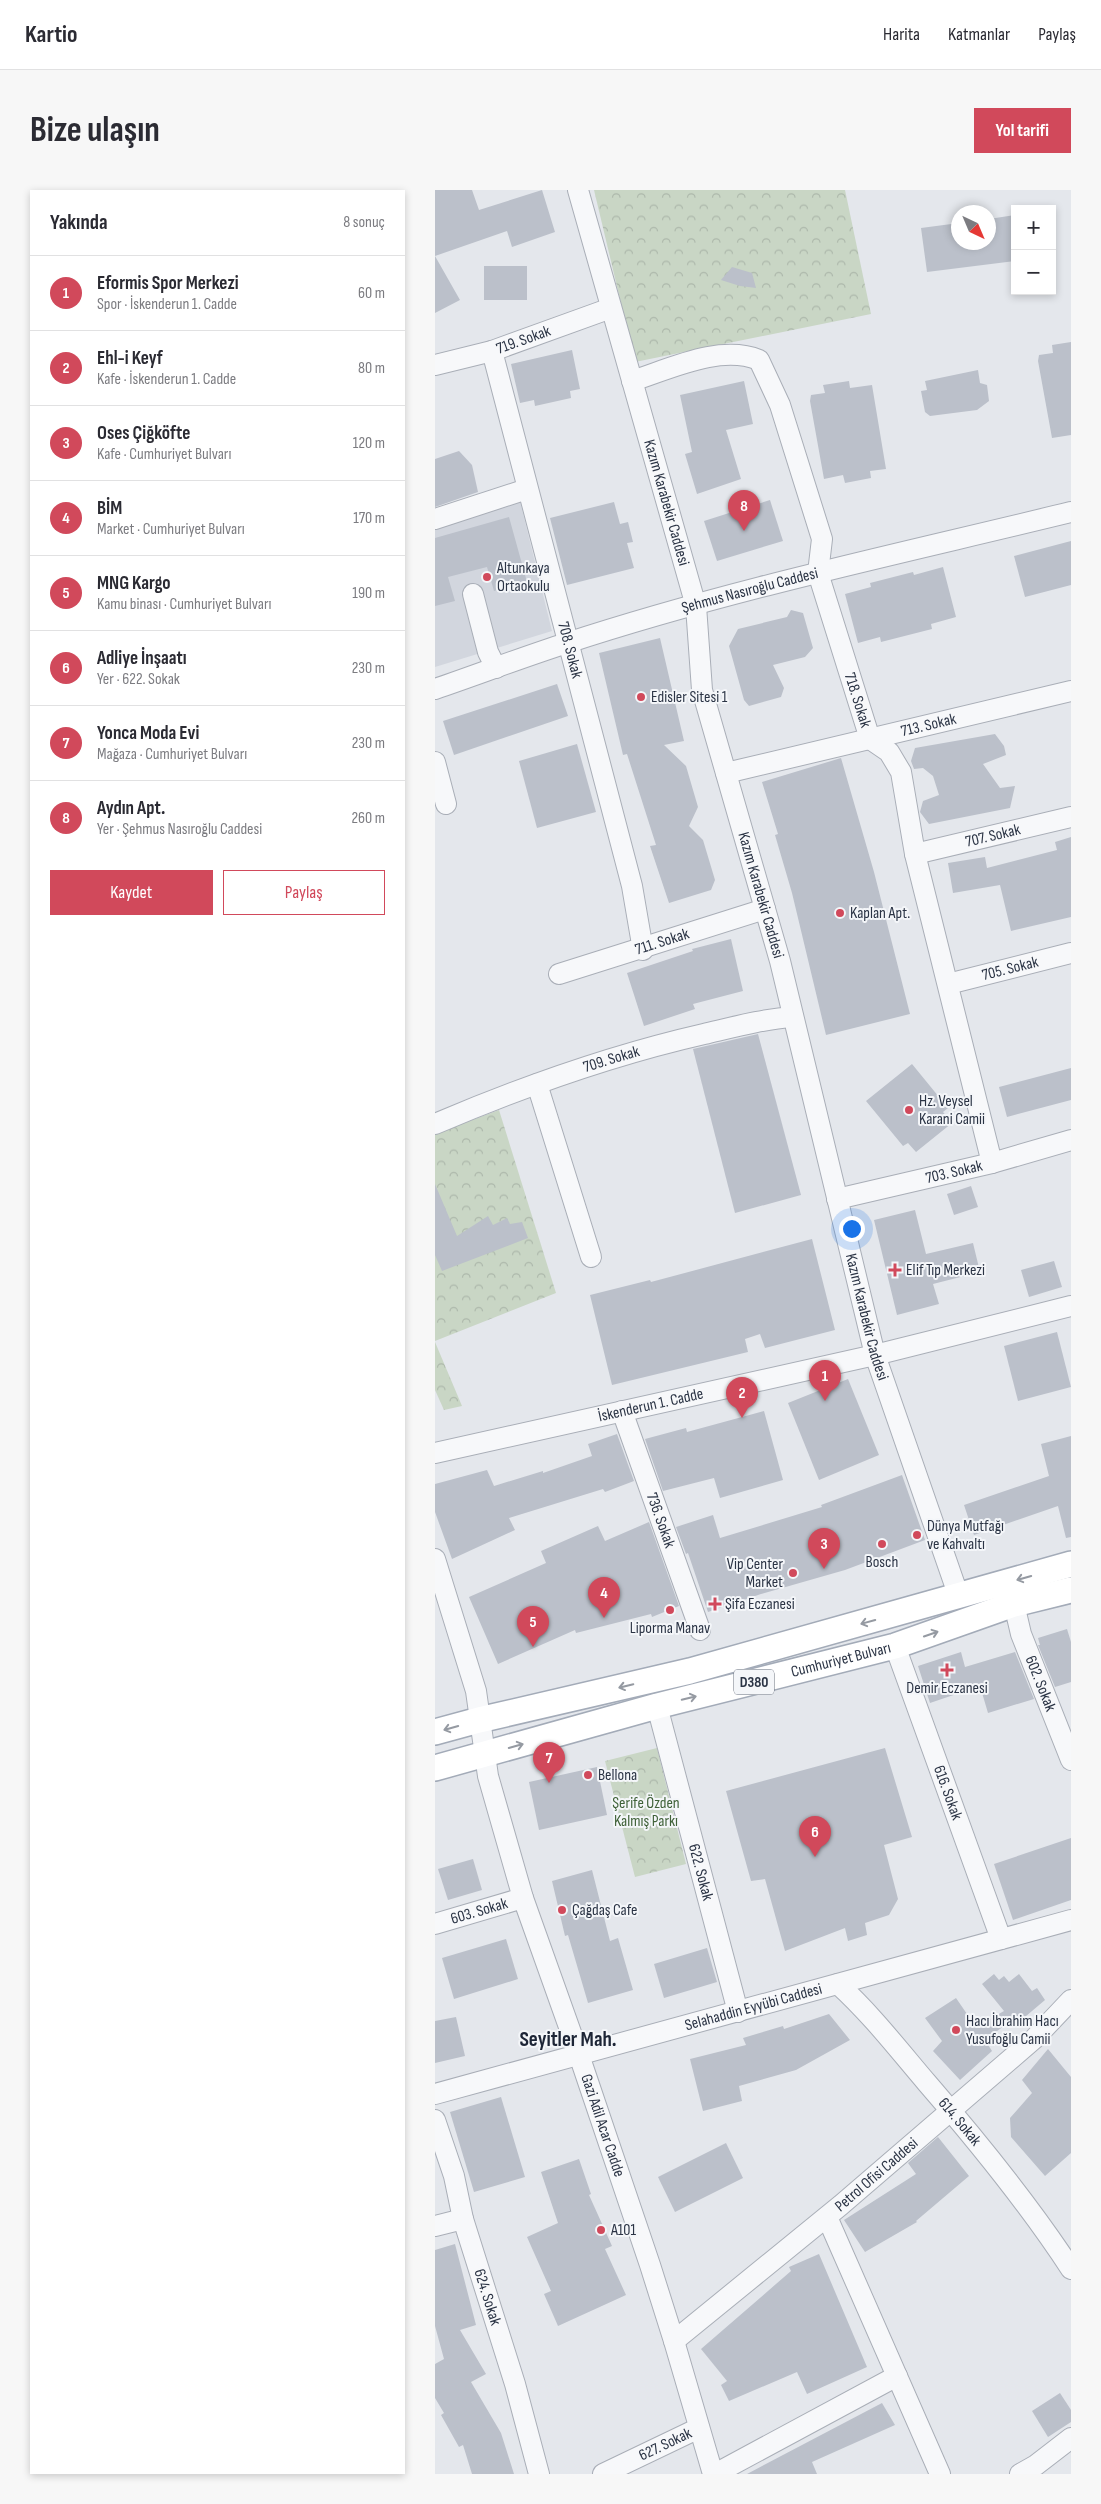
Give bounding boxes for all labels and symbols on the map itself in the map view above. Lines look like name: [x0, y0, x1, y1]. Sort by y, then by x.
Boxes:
north arrow: [951, 205, 996, 250]
street label: 719. Sokak: [494, 321, 553, 358]
street label: Kazım Karabekir Caddesi: [640, 437, 694, 568]
pin: 8: [728, 490, 760, 531]
place label: Altunkaya Ortaokulu: [496, 559, 550, 596]
street label: Şehmus Nasıroğlu Caddesi: [679, 563, 820, 617]
marker: Altunkaya Ortaokulu: [481, 571, 493, 583]
street label: 708. Sokak: [554, 620, 587, 680]
street label: 718. Sokak: [840, 670, 875, 730]
place label: Edisler Sitesi 1: [651, 688, 728, 707]
marker: Edisler Sitesi 1: [635, 691, 647, 703]
street label: 713. Sokak: [899, 709, 958, 741]
street label: 707. Sokak: [963, 820, 1022, 851]
street label: Kazım Karabekir Caddesi: [734, 830, 788, 960]
place label: Kaplan Apt.: [850, 904, 910, 923]
marker: Kaplan Apt.: [834, 907, 846, 919]
street label: 711. Sokak: [633, 924, 691, 959]
street label: 705. Sokak: [980, 952, 1040, 985]
street label: 709. Sokak: [581, 1042, 642, 1077]
place label: Hz. Veysel Karani Camii: [919, 1092, 985, 1129]
marker: Hz. Veysel Karani Camii: [903, 1104, 915, 1116]
street label: 703. Sokak: [924, 1156, 984, 1188]
your location: [839, 1216, 865, 1242]
street label: Kazım Karabekir Caddesi: [841, 1252, 893, 1383]
place label: Elif Tıp Merkezi: [906, 1261, 985, 1280]
marker: Elif Tıp Merkezi: [888, 1263, 902, 1277]
pin: 1: [809, 1360, 841, 1401]
pin: 2: [726, 1377, 758, 1418]
street label: İskenderun 1. Cadde: [596, 1384, 705, 1426]
street label: 736. Sokak: [642, 1490, 679, 1550]
place label: Dünya Mutfağı ve Kahvaltı: [927, 1517, 1004, 1554]
pin: 3: [808, 1528, 840, 1569]
marker: Dünya Mutfağı ve Kahvaltı: [911, 1529, 923, 1541]
marker: Bosch: [876, 1538, 888, 1550]
place label: Bosch: [866, 1553, 898, 1572]
place label: Vip Center Market: [727, 1555, 783, 1592]
marker: Vip Center Market: [787, 1567, 799, 1579]
one-way arrow: [1017, 1573, 1033, 1583]
pin: 4: [588, 1577, 620, 1618]
place label: Şifa Eczanesi: [725, 1595, 795, 1614]
marker: Şifa Eczanesi: [709, 1598, 721, 1610]
marker: Liporma Manav: [664, 1604, 676, 1616]
pin: 5: [517, 1606, 549, 1647]
one-way arrow: [860, 1618, 876, 1627]
place label: Liporma Manav: [630, 1619, 710, 1638]
one-way arrow: [922, 1628, 938, 1638]
street label: Cumhuriyet Bulvarı: [789, 1638, 893, 1681]
street label: 602. Sokak: [1021, 1653, 1060, 1714]
marker: Demir Eczanesi: [941, 1664, 953, 1676]
road number: D380: [734, 1670, 774, 1694]
place label: Demir Eczanesi: [906, 1679, 988, 1698]
one-way arrow: [619, 1682, 635, 1691]
one-way arrow: [681, 1693, 697, 1702]
one-way arrow: [444, 1723, 460, 1733]
one-way arrow: [507, 1741, 523, 1751]
pin: 7: [533, 1742, 565, 1783]
street label: 616. Sokak: [929, 1763, 967, 1823]
place label: Bellona: [598, 1766, 637, 1785]
marker: Bellona: [582, 1769, 594, 1781]
park label: Şerife Özden Kalmış Parkı: [612, 1794, 680, 1831]
pin: 6: [799, 1816, 831, 1857]
street label: 622. Sokak: [684, 1842, 718, 1903]
street label: 603. Sokak: [448, 1894, 510, 1928]
place label: Çağdaş Cafe: [572, 1901, 637, 1920]
marker: Çağdaş Cafe: [556, 1904, 568, 1916]
street label: Selahaddin Eyyübi Caddesi: [683, 1979, 824, 2035]
place label: Hacı İbrahim Hacı Yusufoğlu Camii: [966, 2012, 1059, 2049]
marker: Hacı İbrahim Hacı Yusufoğlu Camii: [950, 2024, 962, 2036]
district label: Seyitler Mah.: [519, 2027, 617, 2052]
street label: Gazi Adil Acar Cadde: [577, 2072, 629, 2179]
street label: 614. Sokak: [934, 2094, 985, 2150]
street label: Petrol Ofisi Caddesi: [831, 2134, 922, 2216]
place label: A101: [610, 2221, 637, 2240]
marker: A101: [595, 2224, 607, 2236]
street label: 624. Sokak: [470, 2267, 505, 2328]
street label: 627. Sokak: [636, 2423, 695, 2465]

